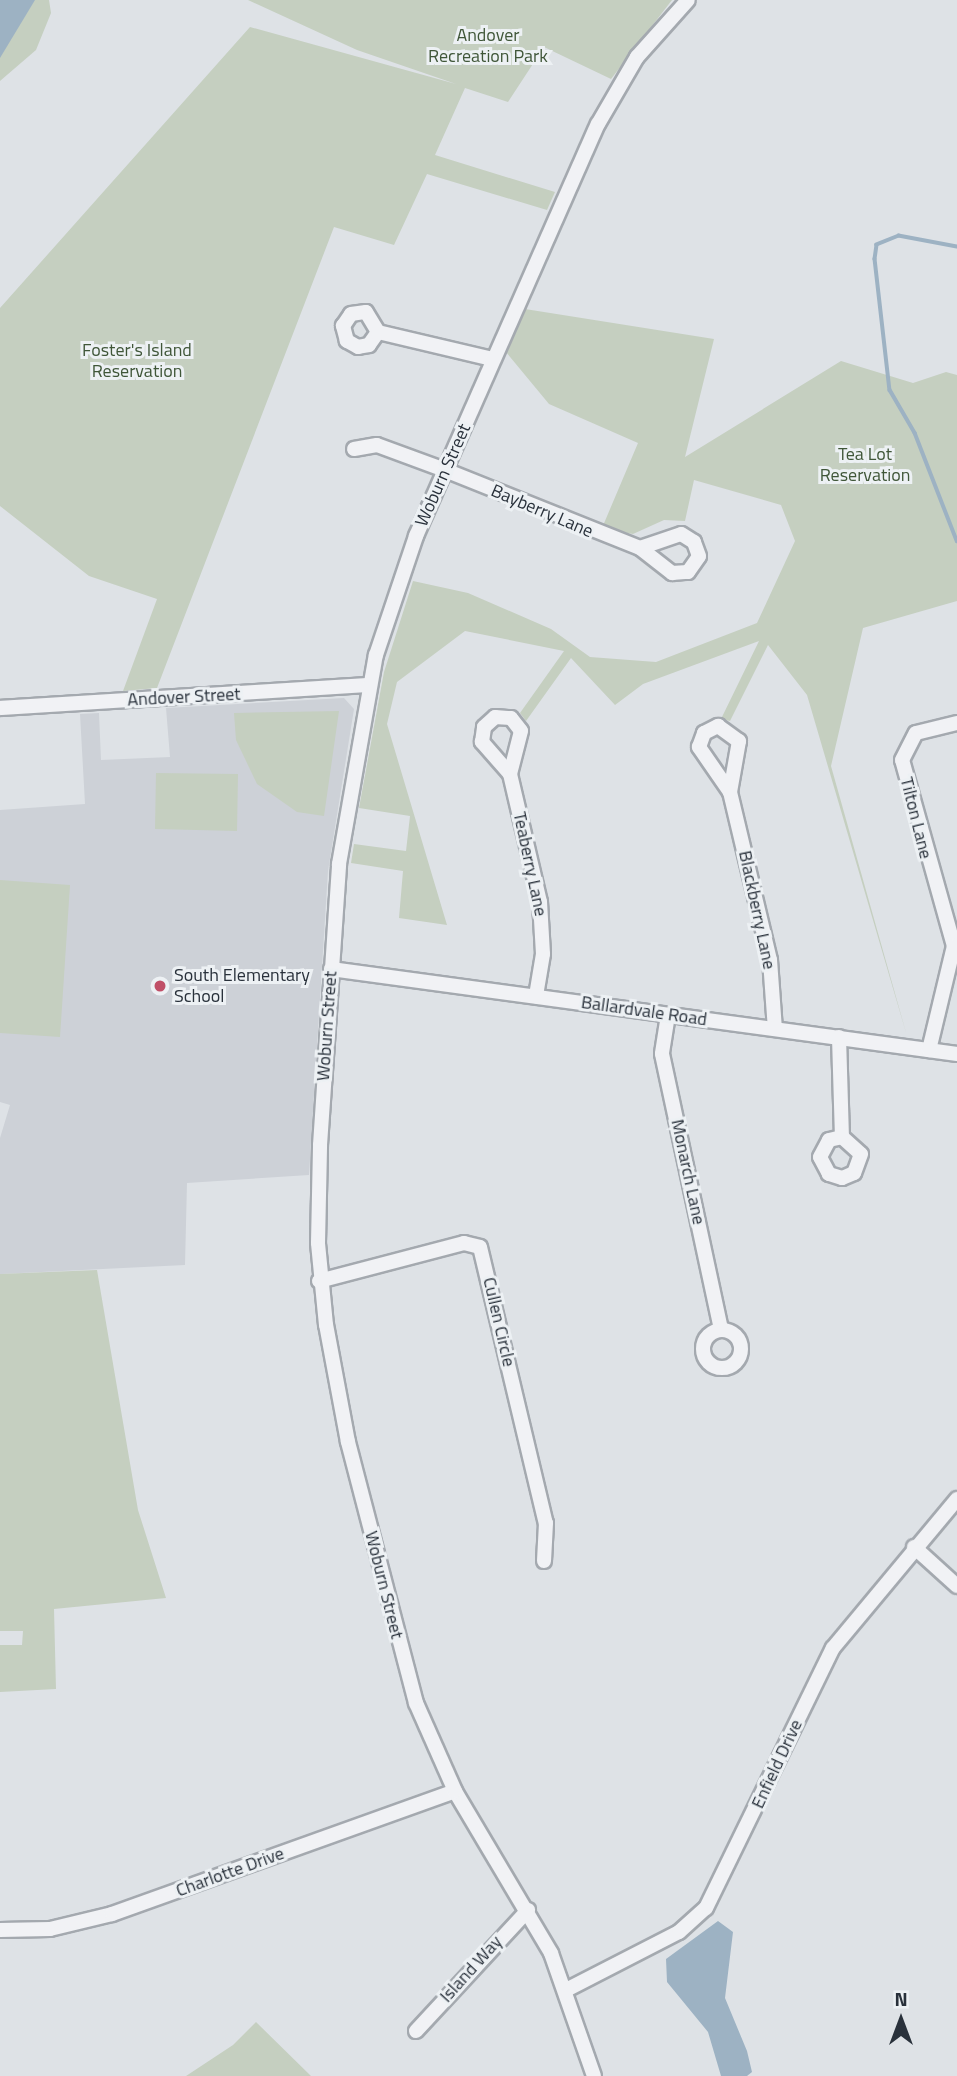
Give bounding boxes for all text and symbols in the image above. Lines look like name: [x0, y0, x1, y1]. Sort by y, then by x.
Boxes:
park label: Andover Recreation Park: [428, 25, 548, 68]
park label: Foster's Island Reservation: [82, 340, 192, 382]
street label: Woburn Street: [411, 420, 475, 530]
park label: Tea Lot Reservation: [820, 444, 910, 486]
street label: Bayberry Lane: [488, 480, 596, 542]
street label: Andover Street: [127, 683, 241, 711]
street label: Tilton Lane: [895, 775, 937, 861]
street label: Teaberry Lane: [508, 810, 552, 918]
street label: Blackberry Lane: [734, 849, 780, 971]
place label: South Elementary School: [174, 965, 310, 1007]
street label: Woburn Street: [312, 970, 342, 1082]
marker: South Elementary School: [152, 978, 168, 994]
street label: Ballardvale Road: [580, 991, 708, 1031]
street label: Monarch Lane: [666, 1117, 710, 1227]
street label: Cullen Circle: [478, 1275, 520, 1369]
street label: Woburn Street: [360, 1529, 408, 1641]
street label: Enfield Drive: [747, 1716, 807, 1812]
street label: Charlotte Drive: [173, 1842, 287, 1902]
street label: Island Way: [435, 1931, 507, 2007]
text: N: [894, 1984, 908, 2013]
north arrow: [866, 1985, 936, 2055]

